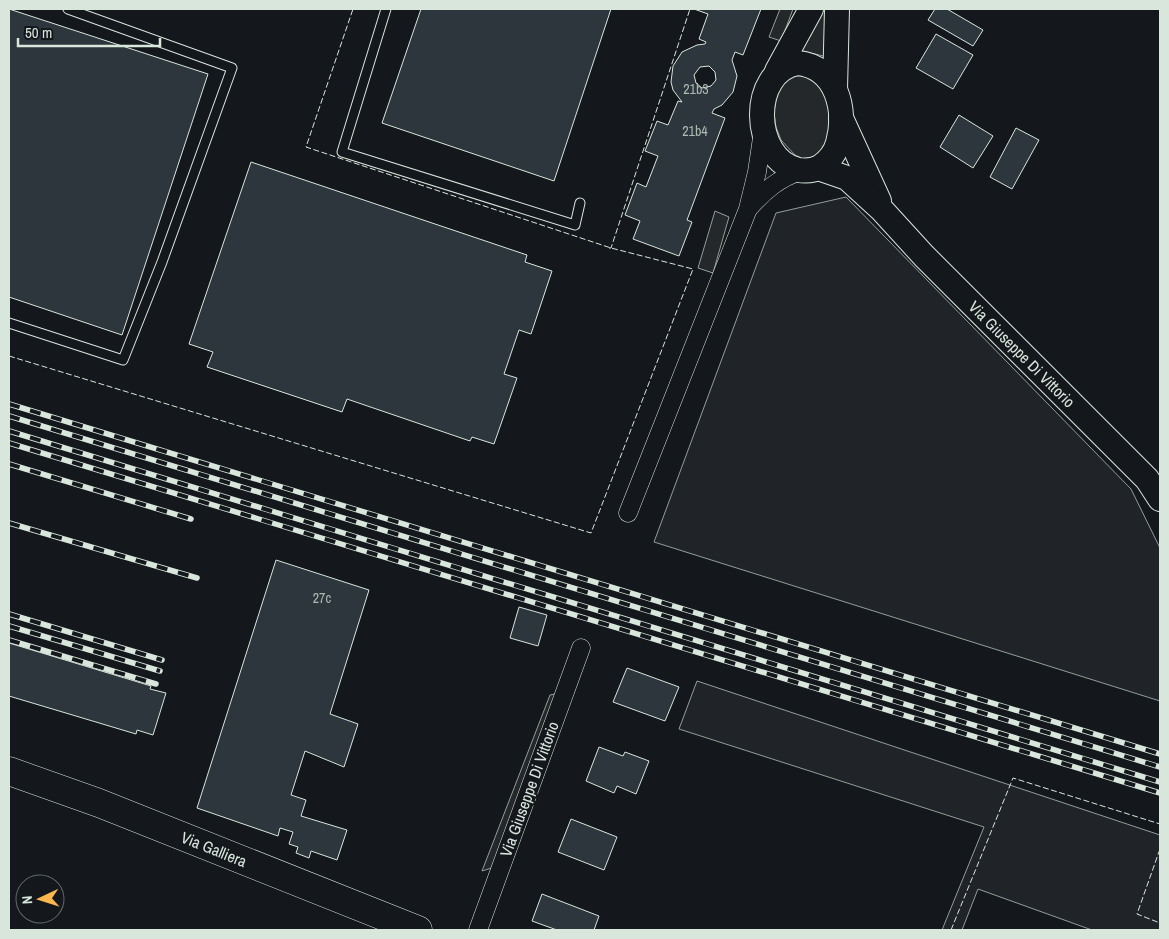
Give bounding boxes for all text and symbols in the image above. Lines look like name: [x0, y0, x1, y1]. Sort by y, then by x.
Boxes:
scale bar: [18, 15, 160, 47]
text: 50 m: [25, 22, 52, 43]
house number: 21b3: [683, 80, 709, 98]
house number: 21b4: [682, 122, 708, 140]
street label: Via Giuseppe Di Vittorio: [964, 296, 1080, 412]
house number: 27c: [313, 589, 332, 607]
street label: Via Giuseppe Di Vittorio: [494, 718, 564, 860]
street label: Via Galliera: [178, 826, 251, 872]
north arrow: [15, 874, 65, 924]
text: N: [18, 895, 36, 905]

